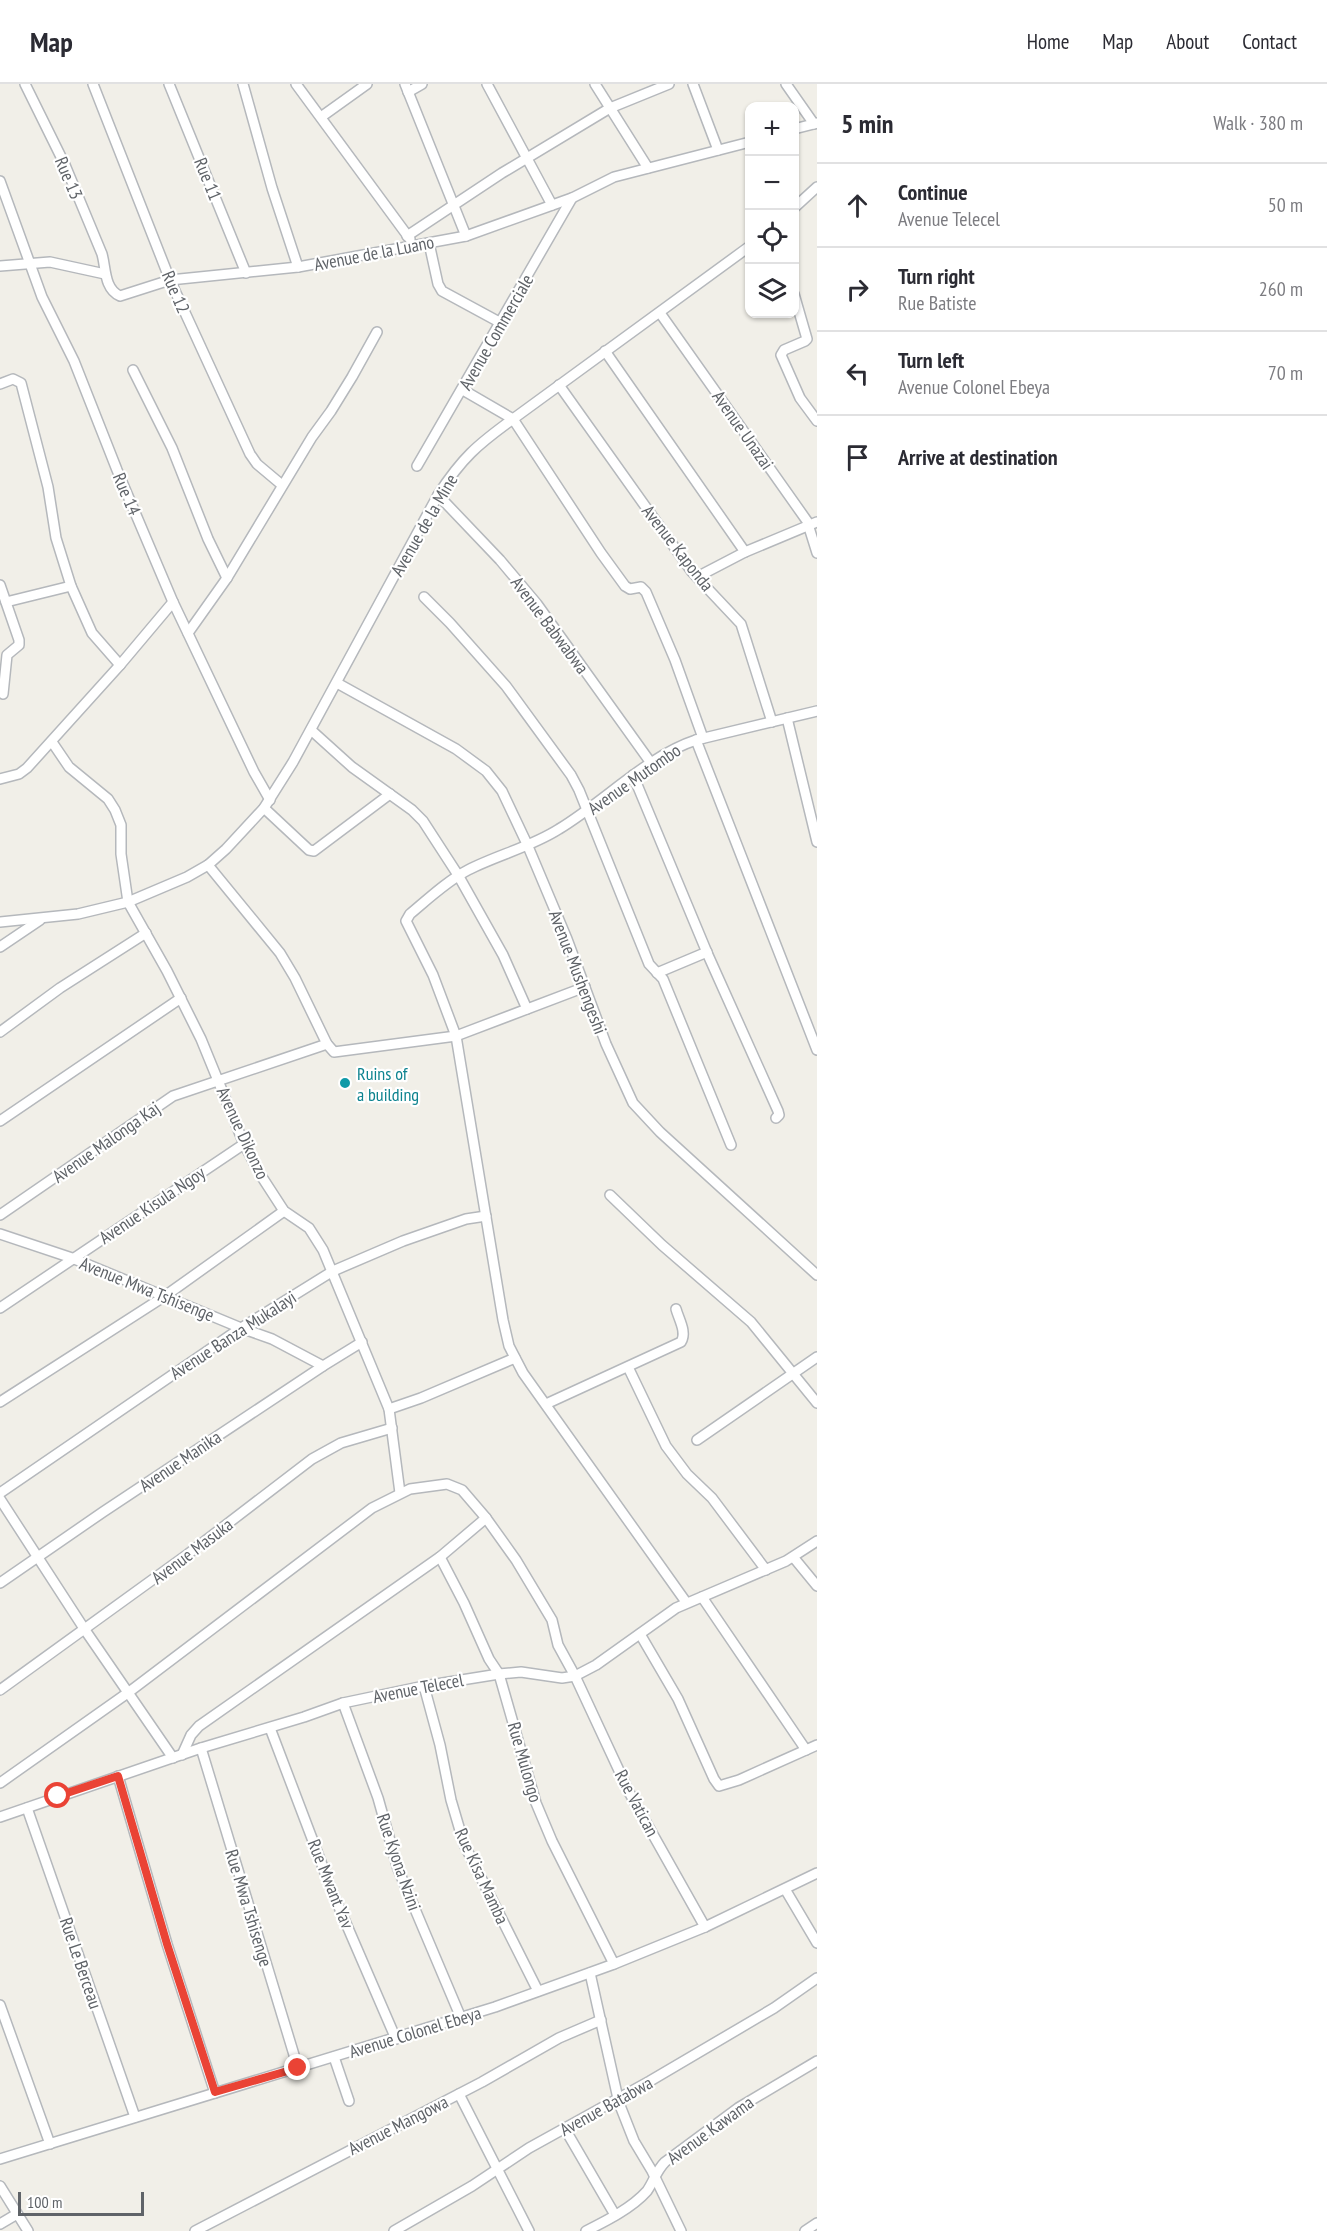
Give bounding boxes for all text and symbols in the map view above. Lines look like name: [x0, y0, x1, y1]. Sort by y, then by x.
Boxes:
text: Map: [30, 23, 73, 60]
text: Home: [1027, 28, 1069, 55]
text: Map: [1102, 28, 1133, 55]
text: About: [1166, 28, 1209, 55]
text: Contact: [1242, 28, 1297, 55]
map controls: [745, 102, 799, 318]
button: +: [745, 102, 799, 156]
text: 5 min: [841, 107, 894, 140]
text: Walk · 380 m: [1213, 110, 1303, 136]
street label: Rue 13: [50, 153, 88, 203]
street label: Rue 11: [189, 154, 227, 204]
button: −: [745, 156, 799, 210]
text: Continue: [898, 178, 968, 206]
icon: ahead: [841, 189, 874, 222]
text: 50 m: [1268, 192, 1303, 218]
text: Avenue Telecel: [898, 206, 1000, 232]
button: locate: [745, 210, 799, 264]
street label: Avenue de la Luano: [312, 230, 436, 276]
text: Turn right: [898, 262, 975, 290]
button: layers: [745, 264, 799, 318]
street label: Rue 12: [157, 267, 195, 317]
street label: Avenue Commerciale: [454, 270, 538, 394]
icon: right: [841, 273, 874, 306]
text: 260 m: [1259, 276, 1303, 302]
text: Rue Batiste: [898, 290, 976, 316]
text: Turn left: [898, 346, 964, 374]
icon: left: [841, 357, 874, 390]
text: 70 m: [1268, 360, 1303, 386]
text: Avenue Colonel Ebeya: [898, 374, 1050, 400]
street label: Avenue Unazai: [707, 386, 779, 474]
icon: arrive: [841, 441, 874, 474]
text: Arrive at destination: [898, 443, 1058, 471]
street label: Rue 14: [108, 469, 146, 519]
street label: Avenue de la Mine: [385, 470, 463, 580]
street label: Avenue Kaponda: [637, 500, 719, 596]
street label: Avenue Babwabwa: [506, 572, 594, 678]
street label: Avenue Mutombo: [583, 738, 685, 820]
street label: Avenue Mushengeshi: [544, 907, 612, 1037]
place label: Ruins of a building: [357, 1062, 419, 1106]
marker: Ruins of a building: [338, 1076, 352, 1090]
street label: Avenue Dikonzo: [212, 1083, 274, 1183]
street label: Avenue Malonga Kaj: [48, 1096, 164, 1188]
street label: Avenue Kisula Ngoy: [95, 1161, 210, 1249]
street label: Avenue Mwa Tshisenge: [76, 1252, 218, 1326]
street label: Avenue Banza Mukalayi: [166, 1286, 300, 1384]
street label: Avenue Manika: [135, 1425, 225, 1497]
street label: Avenue Masuka: [147, 1513, 237, 1589]
street label: Avenue Telecel: [371, 1668, 466, 1708]
street label: Rue Mulongo: [503, 1719, 547, 1805]
street label: Rue Vatican: [610, 1766, 664, 1840]
route start: [44, 1782, 70, 1808]
street label: Rue Kyona Nzini: [372, 1810, 426, 1914]
street label: Rue Kisa Mamba: [450, 1824, 514, 1928]
street label: Rue Mwant Yav: [303, 1836, 359, 1932]
street label: Rue Mwa Tshisenge: [220, 1847, 278, 1969]
street label: Rue Le Berceau: [55, 1914, 107, 2012]
street label: Avenue Colonel Ebeya: [346, 2001, 484, 2063]
route end: [284, 2054, 310, 2080]
street label: Avenue Batabwa: [556, 2071, 656, 2141]
street label: Avenue Mangowa: [344, 2090, 452, 2160]
street label: Avenue Kawama: [662, 2091, 758, 2169]
scale bar: [18, 2189, 144, 2216]
text: 100 m: [27, 2192, 62, 2212]

